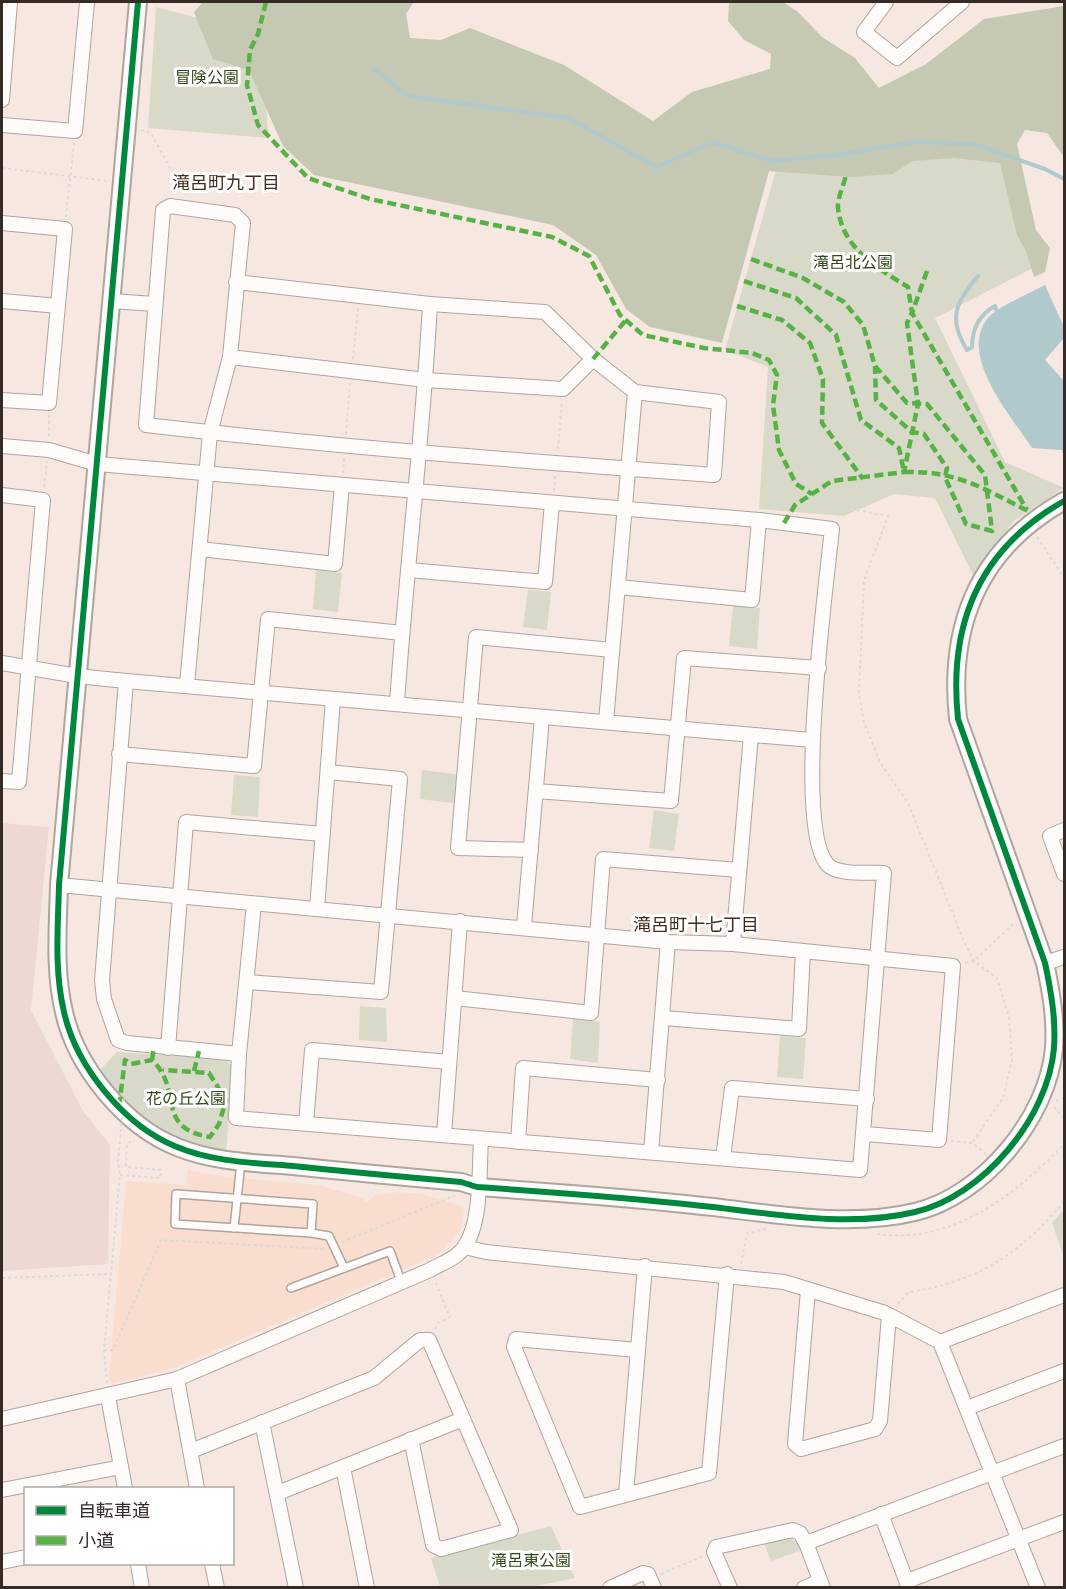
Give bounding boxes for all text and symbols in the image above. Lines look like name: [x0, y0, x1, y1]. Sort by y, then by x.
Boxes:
park label: 冒険公園: [175, 67, 239, 89]
district label: 滝呂町九丁目: [172, 171, 280, 195]
park label: 滝呂北公園: [813, 252, 893, 274]
district label: 滝呂町十七丁目: [633, 913, 759, 937]
park label: 花の丘公園: [146, 1088, 226, 1110]
legend: [24, 1487, 234, 1565]
text: 自転車道: [78, 1499, 150, 1523]
text: 小道: [78, 1529, 114, 1553]
park label: 滝呂東公園: [491, 1550, 571, 1572]

